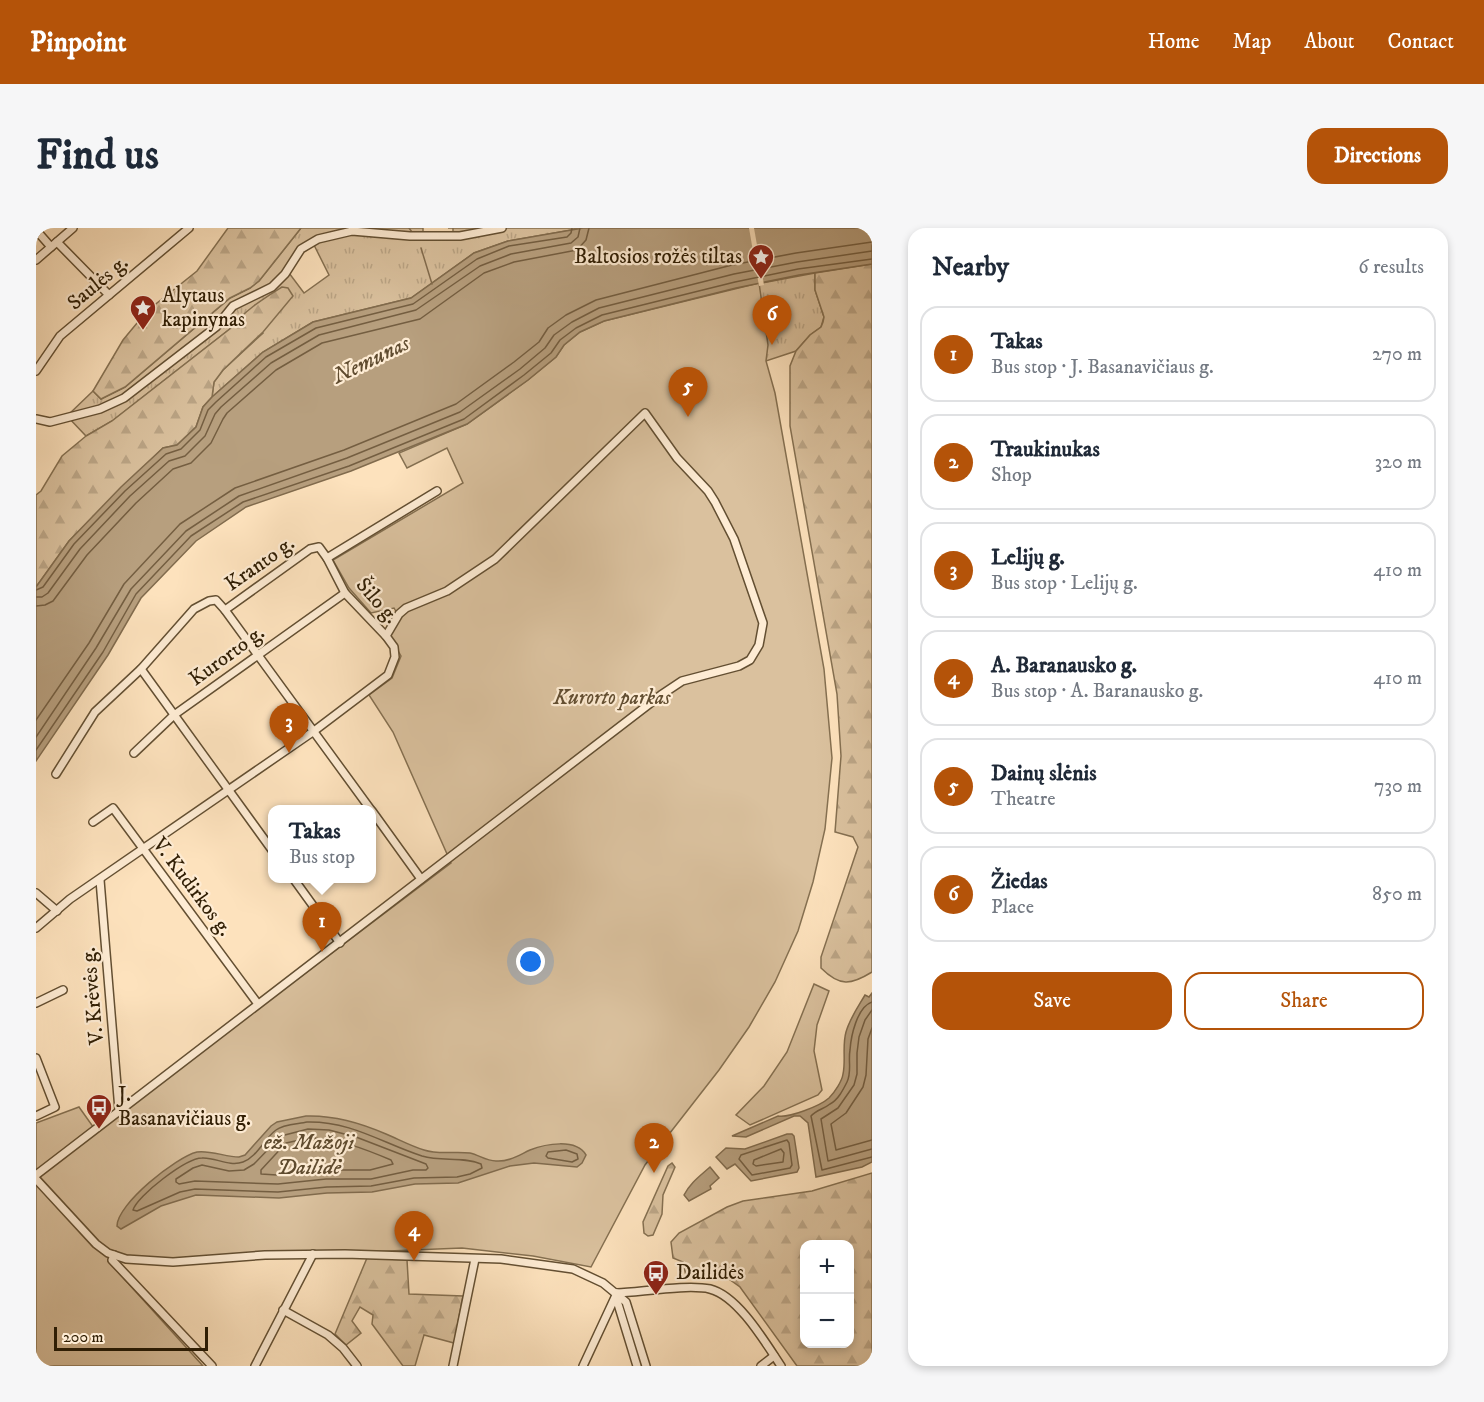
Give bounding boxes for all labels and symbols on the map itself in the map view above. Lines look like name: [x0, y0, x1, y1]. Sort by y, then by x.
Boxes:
place icon: Baltosios rožės tiltas: [746, 242, 776, 280]
place label: Baltosios rožės tiltas: [574, 244, 742, 270]
street label: Saulės g.: [62, 250, 134, 316]
place label: Alytaus kapinynas: [162, 283, 245, 333]
place icon: Alytaus kapinynas: [128, 293, 158, 331]
pin: 6: [752, 296, 792, 345]
water label: Nemunas: [326, 329, 415, 391]
pin: 5: [668, 368, 708, 417]
street label: Kranto g.: [220, 531, 300, 597]
street label: Šilo g.: [350, 571, 406, 629]
street label: Kurorto g.: [184, 620, 270, 692]
park label: Kurorto parkas: [553, 685, 671, 711]
pin: 3: [270, 704, 308, 753]
street label: V. Kudirkos g.: [146, 832, 238, 942]
pin: 1: [302, 902, 342, 952]
street label: V. Krėvės g.: [76, 946, 110, 1047]
your location: [516, 947, 545, 976]
place label: J. Basanavičiaus g.: [116, 1082, 251, 1132]
bus stop icon: J. Basanavičiaus g.: [84, 1092, 114, 1130]
pin: 2: [634, 1124, 674, 1173]
water label: ež. Mažoji Dailidė: [264, 1129, 355, 1181]
pin: 4: [394, 1212, 434, 1261]
bus stop icon: Dailidės: [641, 1258, 671, 1296]
place label: Dailidės: [676, 1260, 744, 1286]
scale bar: [54, 1324, 208, 1352]

